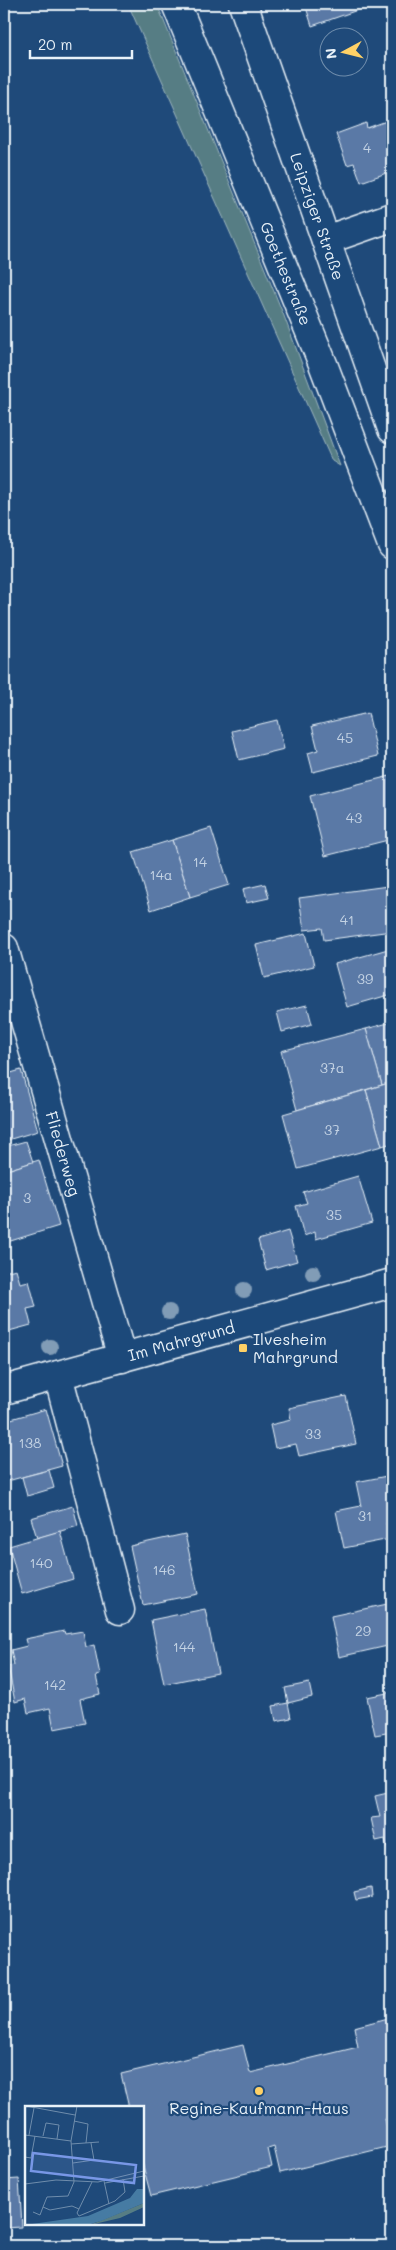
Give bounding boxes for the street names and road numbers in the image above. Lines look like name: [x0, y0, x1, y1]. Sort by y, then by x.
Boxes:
street label: Leipziger Straße: [286, 150, 350, 283]
street label: Goethestraße: [256, 218, 317, 328]
street label: Fliederweg: [41, 1109, 86, 1198]
street label: Im Mahrgrund: [126, 1316, 237, 1365]

